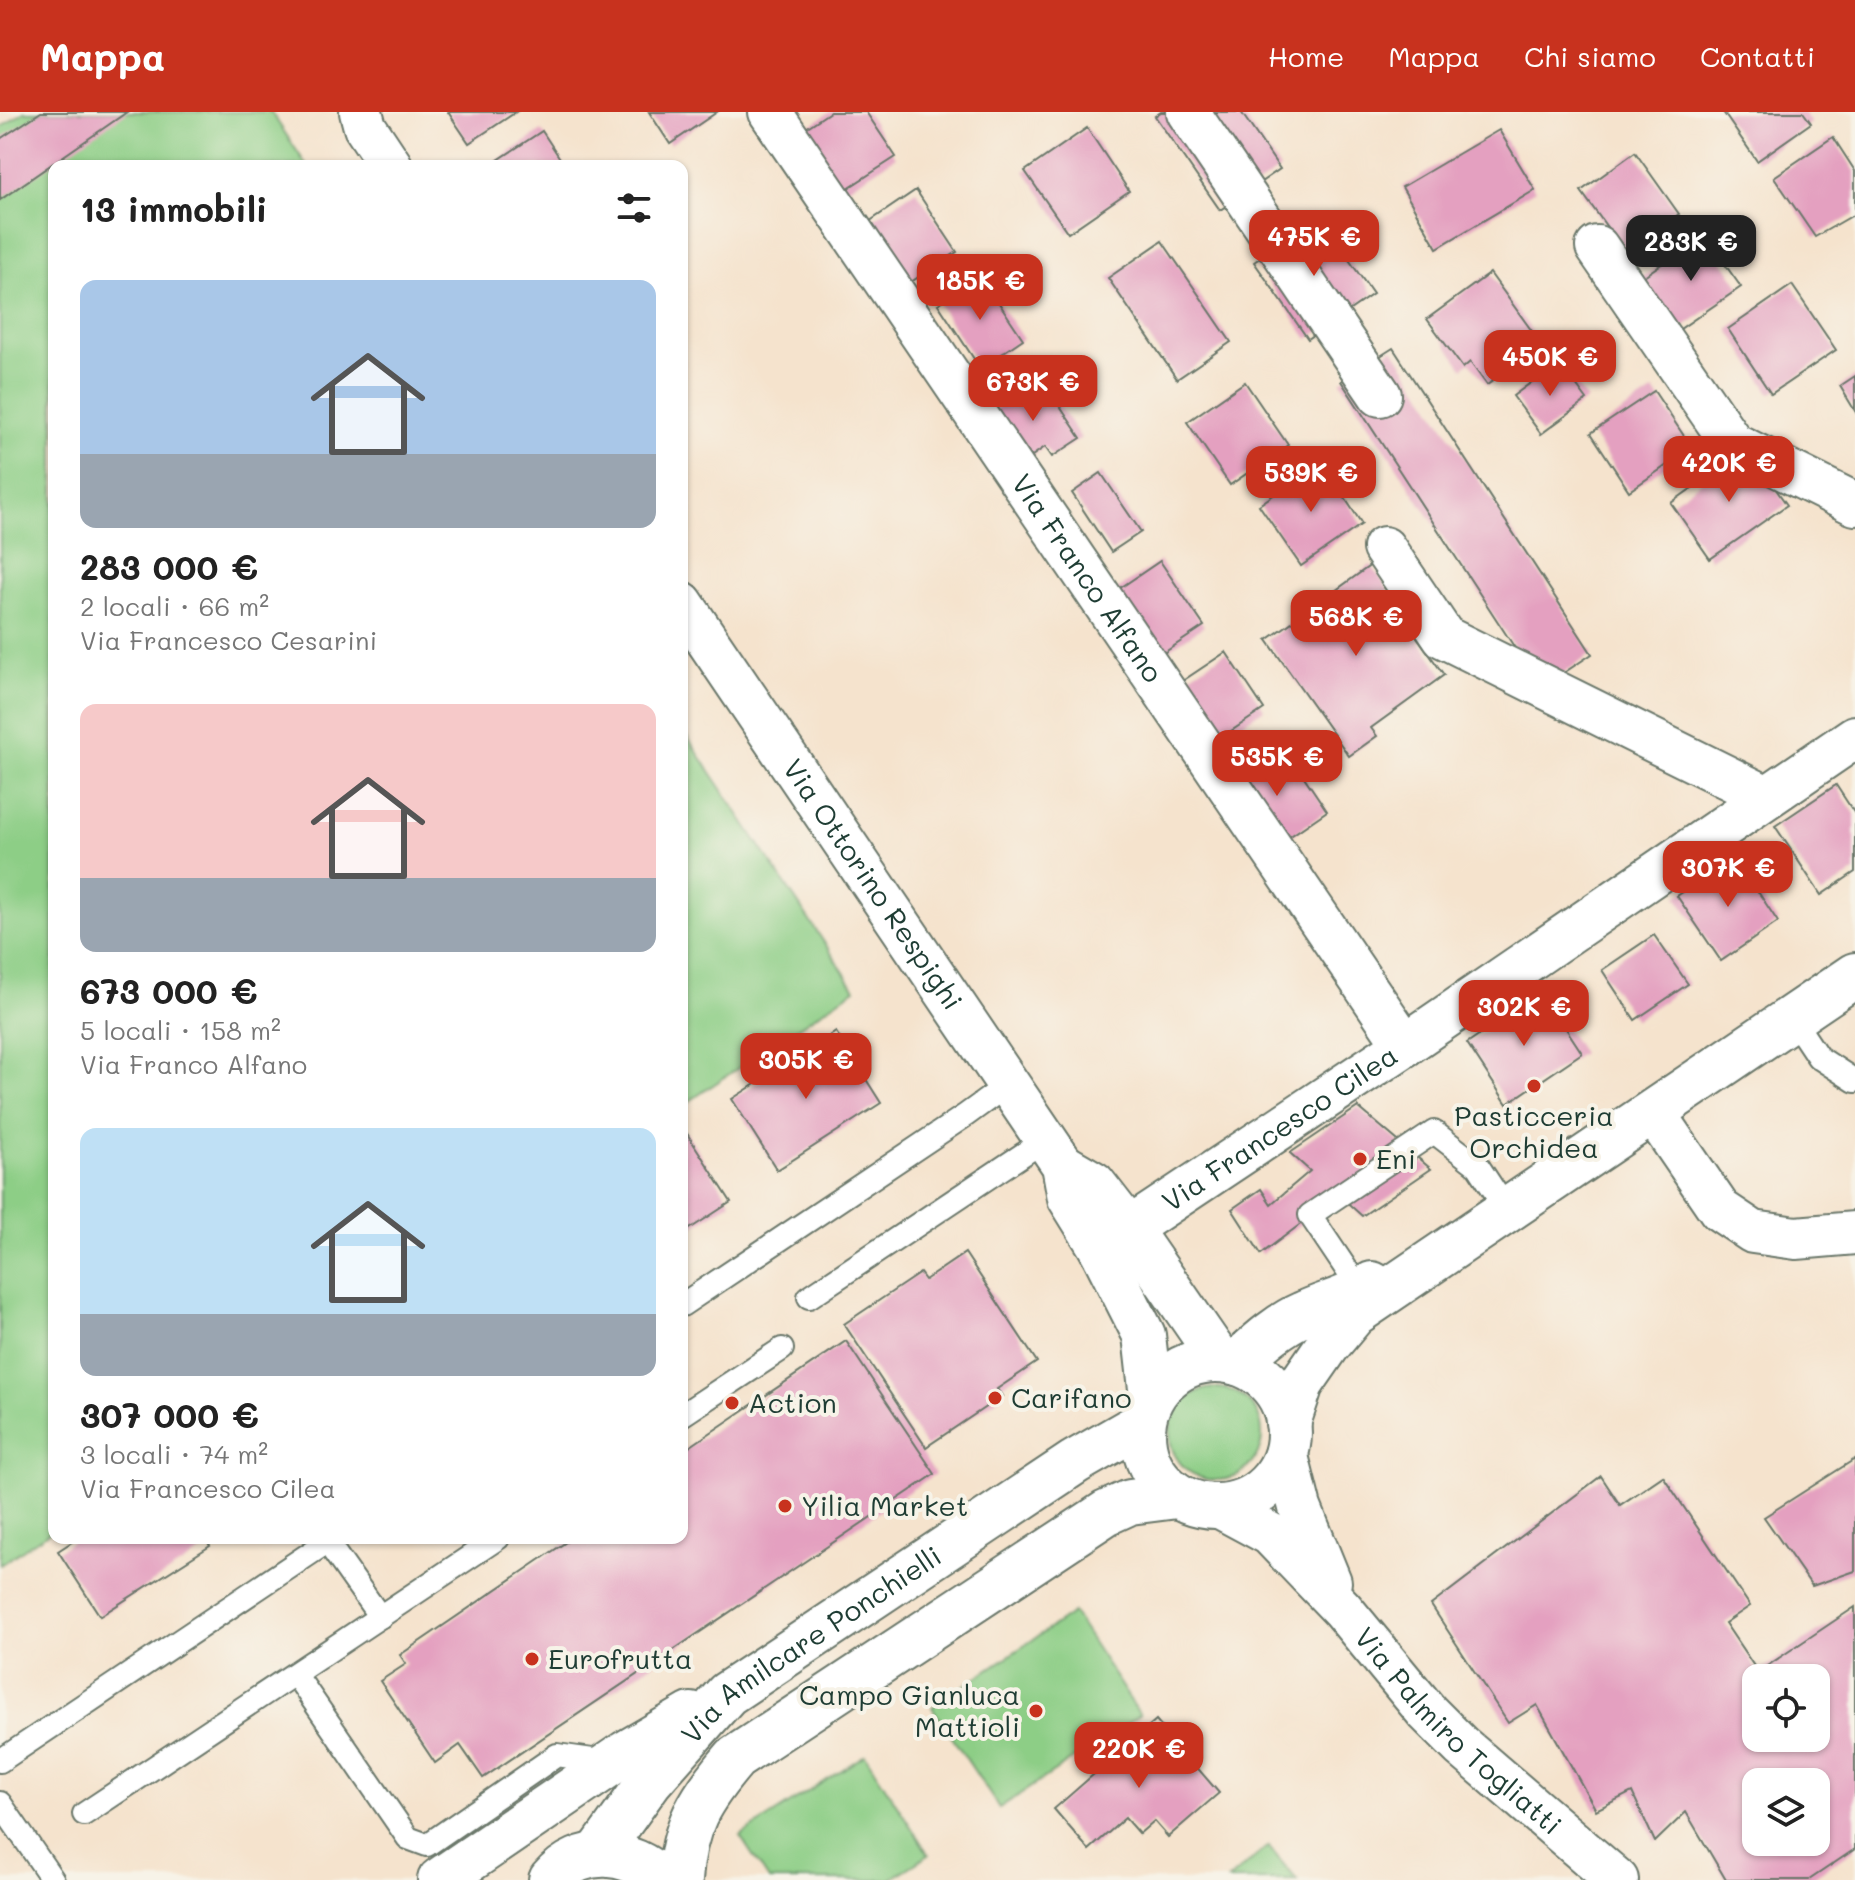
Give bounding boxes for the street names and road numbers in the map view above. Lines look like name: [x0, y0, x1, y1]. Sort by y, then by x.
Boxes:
street label: Via Franco Alfano: [1004, 466, 1172, 689]
street label: Via Ottorino Respighi: [776, 751, 971, 1016]
street label: Via Francesco Cilea: [1155, 1036, 1404, 1219]
street label: Via Amilcare Ponchielli: [673, 1537, 948, 1751]
street label: Via Palmiro Togliatti: [1347, 1619, 1570, 1842]

